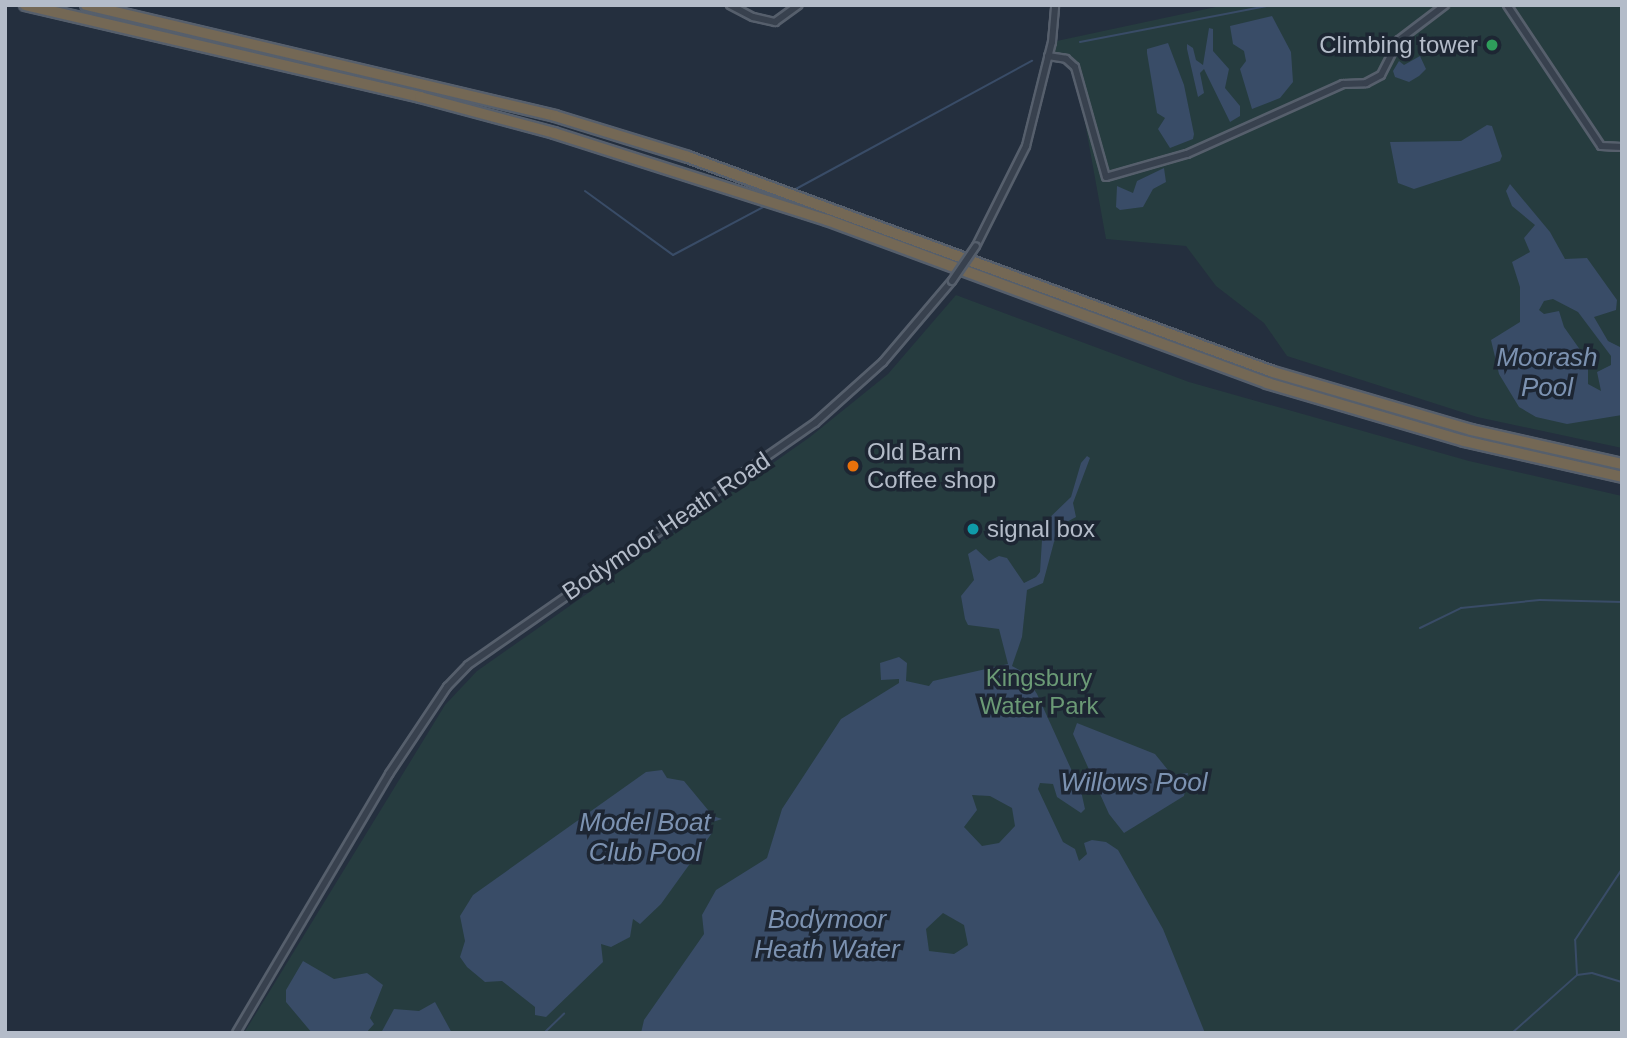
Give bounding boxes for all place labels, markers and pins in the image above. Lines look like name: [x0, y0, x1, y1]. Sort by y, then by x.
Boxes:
place label: Climbing tower: [1319, 31, 1478, 59]
marker: Climbing tower: [1484, 37, 1500, 53]
place label: Old Barn Coffee shop: [867, 438, 996, 494]
marker: Old Barn Coffee shop: [845, 458, 861, 474]
place label: signal box: [987, 515, 1095, 543]
marker: signal box: [965, 521, 981, 537]

